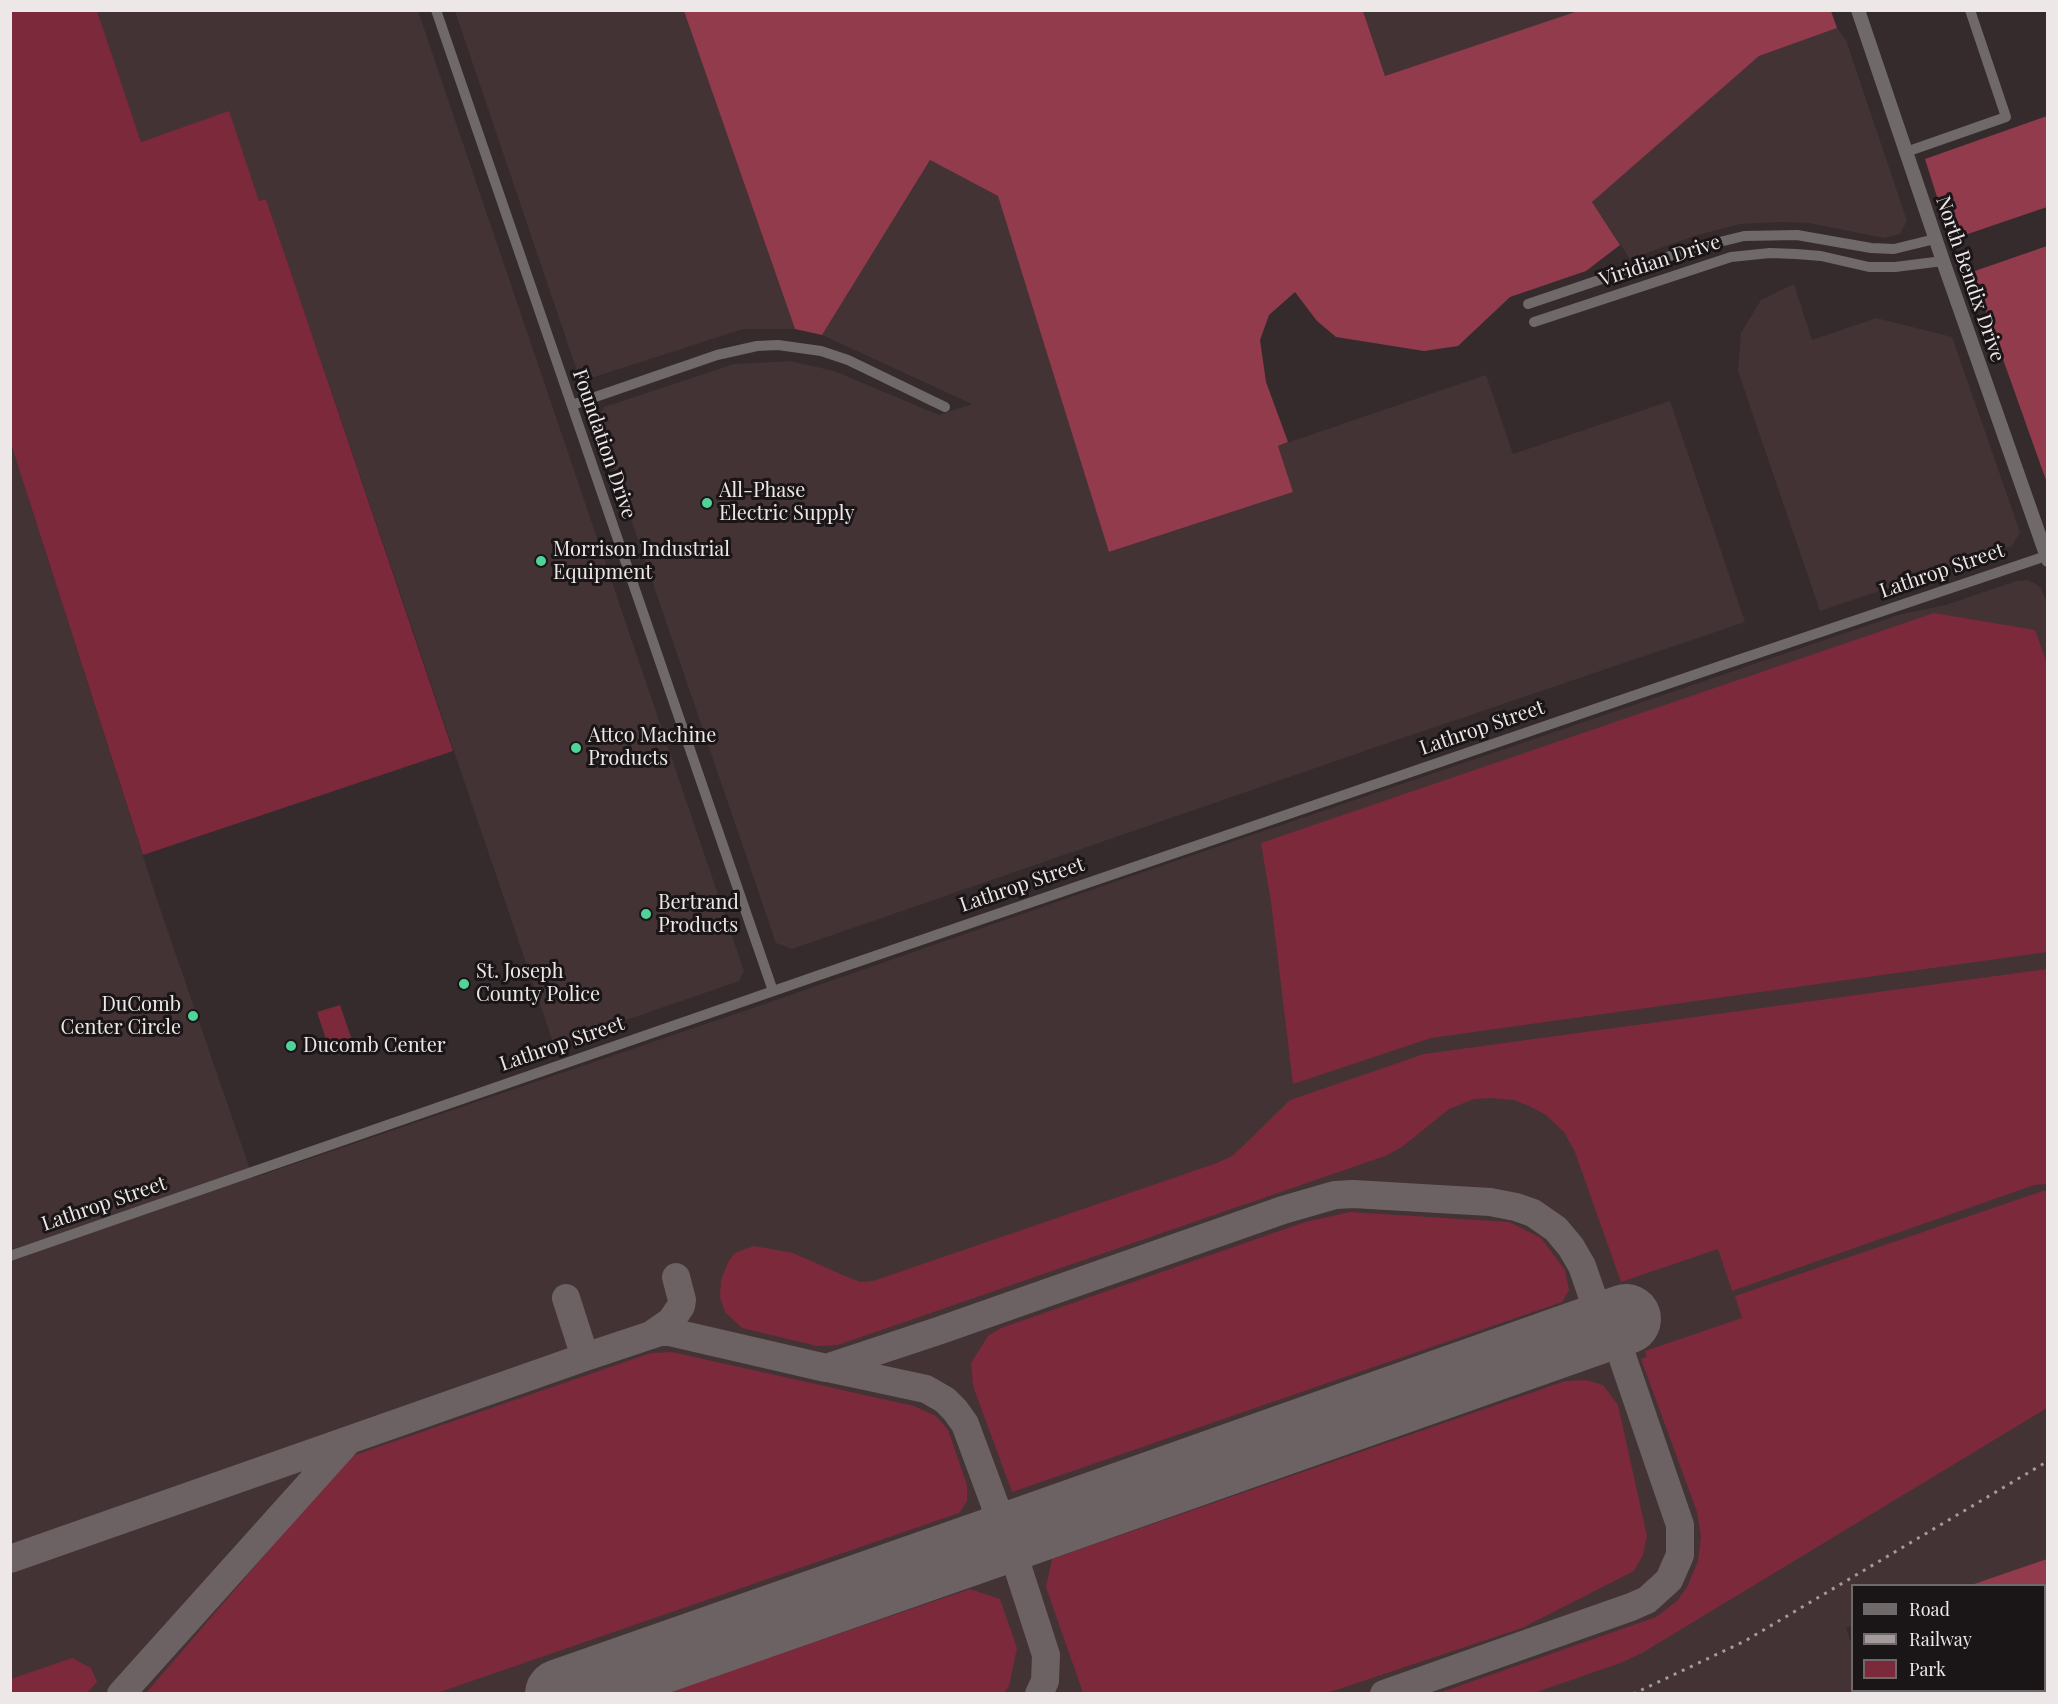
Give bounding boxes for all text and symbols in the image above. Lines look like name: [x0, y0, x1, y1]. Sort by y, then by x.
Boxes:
street label: North Bendix Drive: [1930, 193, 2010, 365]
street label: Viridian Drive: [1596, 230, 1724, 292]
street label: Foundation Drive: [567, 366, 641, 522]
place label: All-Phase Electric Supply: [719, 479, 855, 526]
marker: All-Phase Electric Supply: [700, 496, 714, 510]
place label: Morrison Industrial Equipment: [553, 538, 730, 585]
street label: Lathrop Street: [1876, 538, 2008, 604]
marker: Morrison Industrial Equipment: [534, 554, 548, 568]
street label: Lathrop Street: [1416, 695, 1548, 761]
place label: Attco Machine Products: [588, 724, 716, 771]
marker: Attco Machine Products: [569, 741, 583, 755]
street label: Lathrop Street: [956, 852, 1088, 918]
place label: Bertrand Products: [658, 891, 739, 938]
marker: Bertrand Products: [639, 907, 653, 921]
place label: St. Joseph County Police: [476, 960, 600, 1007]
marker: St. Joseph County Police: [457, 977, 471, 991]
place label: DuComb Center Circle: [61, 993, 181, 1040]
marker: DuComb Center Circle: [186, 1009, 200, 1023]
street label: Lathrop Street: [496, 1011, 628, 1077]
place label: Ducomb Center: [303, 1034, 446, 1058]
marker: Ducomb Center: [284, 1039, 298, 1053]
street label: Lathrop Street: [38, 1171, 170, 1237]
legend: [1851, 1584, 2046, 1692]
text: Road: [1909, 1597, 1950, 1621]
text: Railway: [1909, 1627, 1972, 1651]
text: Park: [1909, 1657, 1946, 1681]

